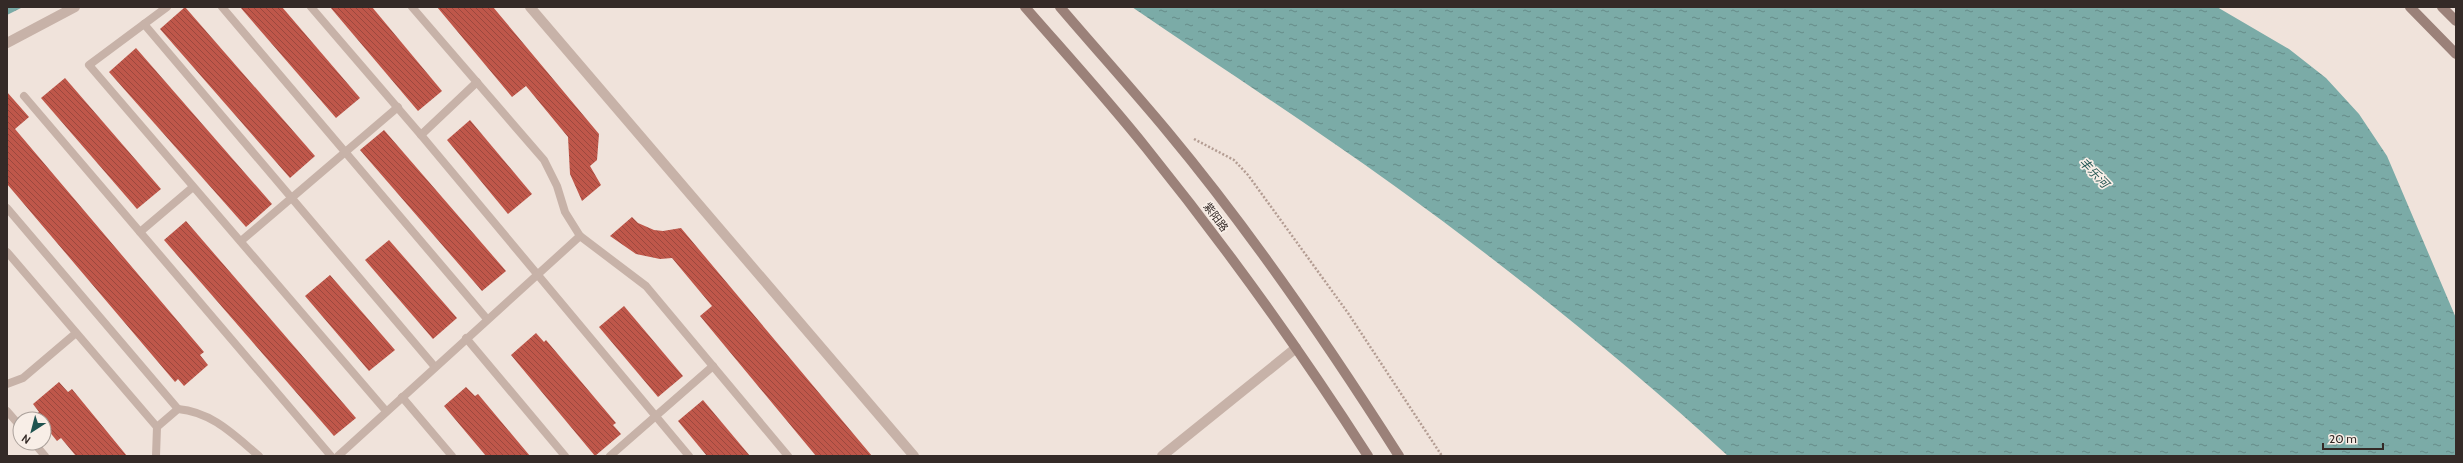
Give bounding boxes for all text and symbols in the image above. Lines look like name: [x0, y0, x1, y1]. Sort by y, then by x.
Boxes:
water label: 丰乐河: [2076, 154, 2114, 192]
street label: 紫阳路: [1200, 200, 1232, 234]
north arrow: [12, 411, 52, 451]
scale bar: [2323, 425, 2383, 451]
text: N: [19, 431, 33, 447]
text: 20 m: [2329, 431, 2357, 446]

